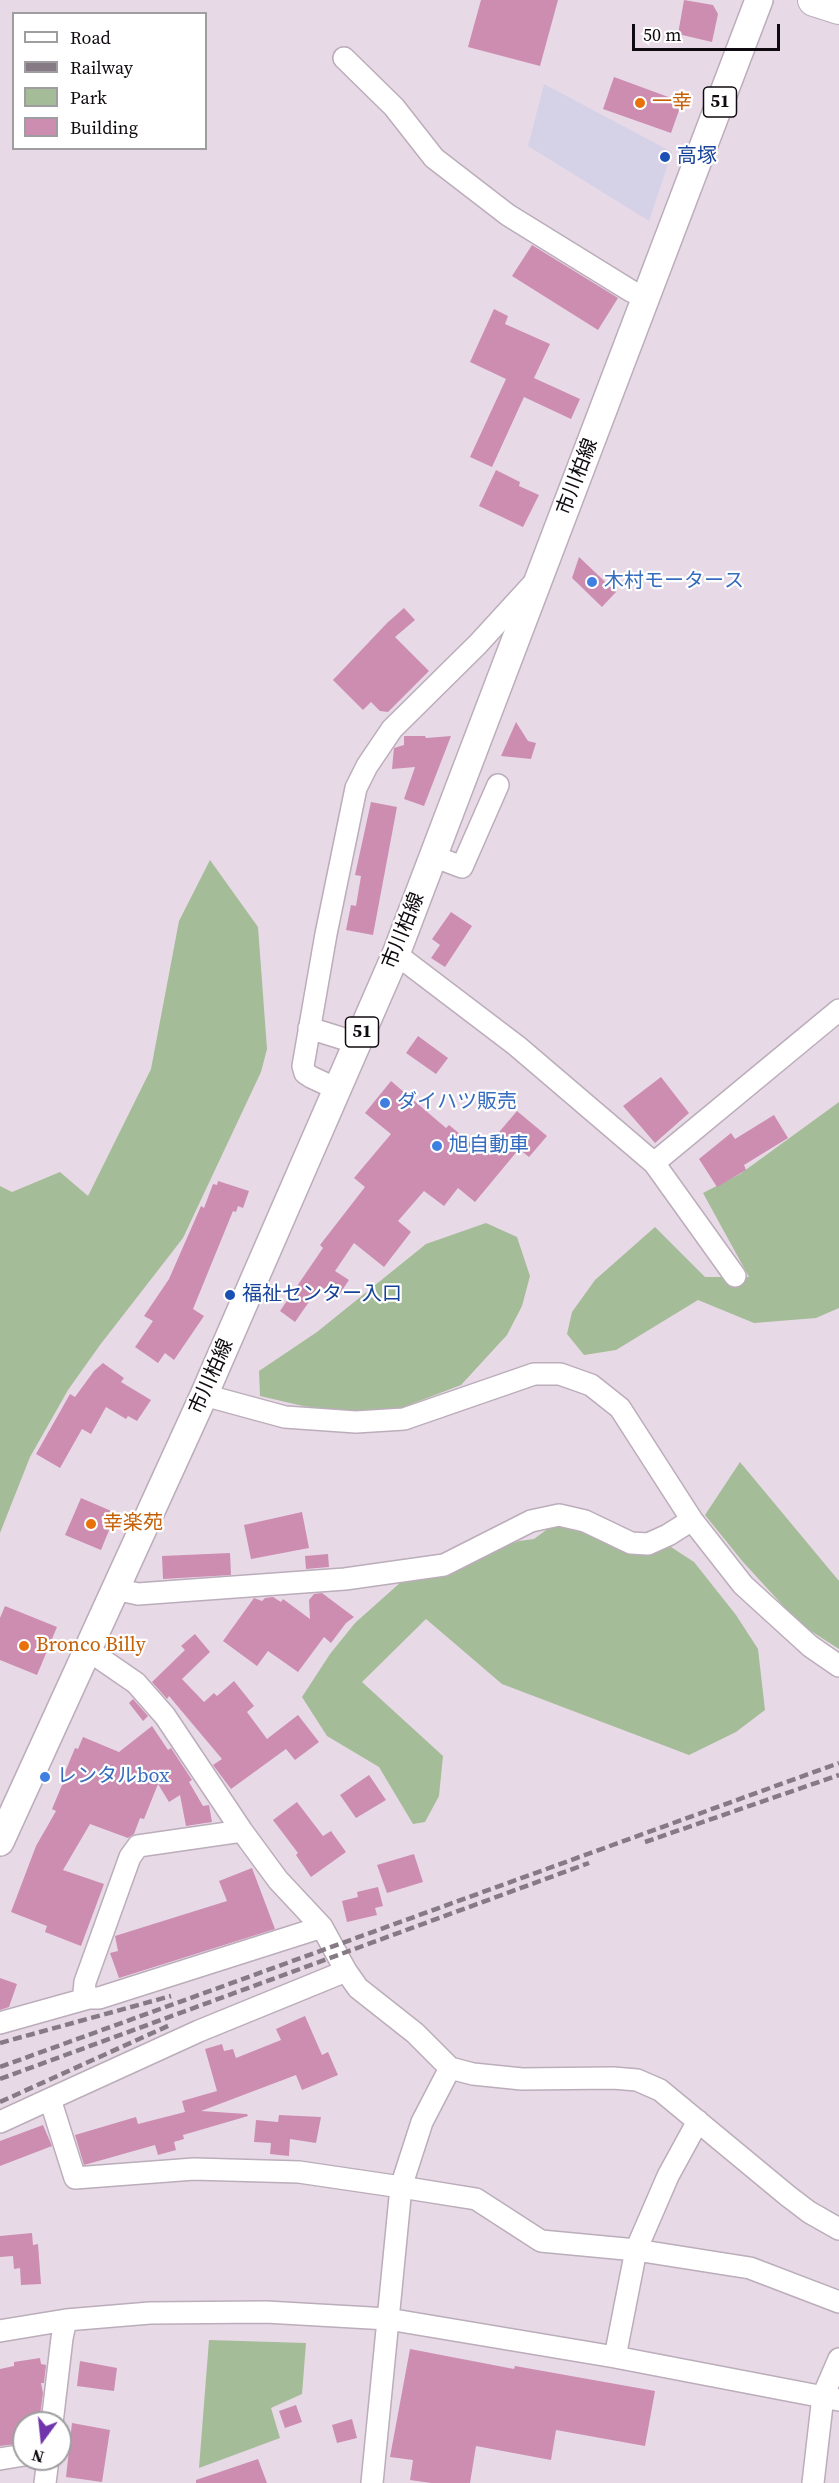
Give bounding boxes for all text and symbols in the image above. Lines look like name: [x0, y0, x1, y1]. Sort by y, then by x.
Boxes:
legend: [12, 12, 207, 150]
scale bar: [635, 12, 784, 50]
text: 50 m: [643, 22, 681, 47]
text: Road: [70, 25, 111, 50]
text: Railway: [70, 55, 133, 80]
text: Park: [70, 85, 107, 110]
road number: 51: [704, 87, 736, 117]
place label: 一幸: [652, 91, 692, 115]
marker: 一幸: [633, 96, 647, 110]
text: Building: [70, 115, 138, 140]
place label: 高塚: [677, 145, 717, 169]
marker: 高塚: [658, 150, 672, 164]
street label: 市川柏線: [552, 435, 604, 519]
place label: 木村モータース: [604, 570, 744, 594]
marker: 木村モータース: [585, 575, 599, 589]
street label: 市川柏線: [378, 889, 430, 973]
road number: 51: [346, 1017, 378, 1047]
place label: ダイハツ販売: [397, 1091, 517, 1115]
marker: ダイハツ販売: [378, 1096, 392, 1110]
place label: 旭自動車: [449, 1134, 529, 1158]
marker: 旭自動車: [430, 1139, 444, 1153]
place label: 福祉センター入口: [242, 1283, 402, 1307]
marker: 福祉センター入口: [223, 1288, 237, 1302]
street label: 市川柏線: [185, 1336, 239, 1418]
place label: 幸楽苑: [103, 1512, 163, 1536]
marker: 幸楽苑: [84, 1517, 98, 1531]
place label: Bronco Billy: [36, 1634, 146, 1658]
marker: Bronco Billy: [17, 1639, 31, 1653]
place label: レンタルbox: [57, 1765, 170, 1789]
marker: レンタルbox: [38, 1770, 52, 1784]
north arrow: [12, 2411, 72, 2471]
text: N: [29, 2444, 46, 2469]

